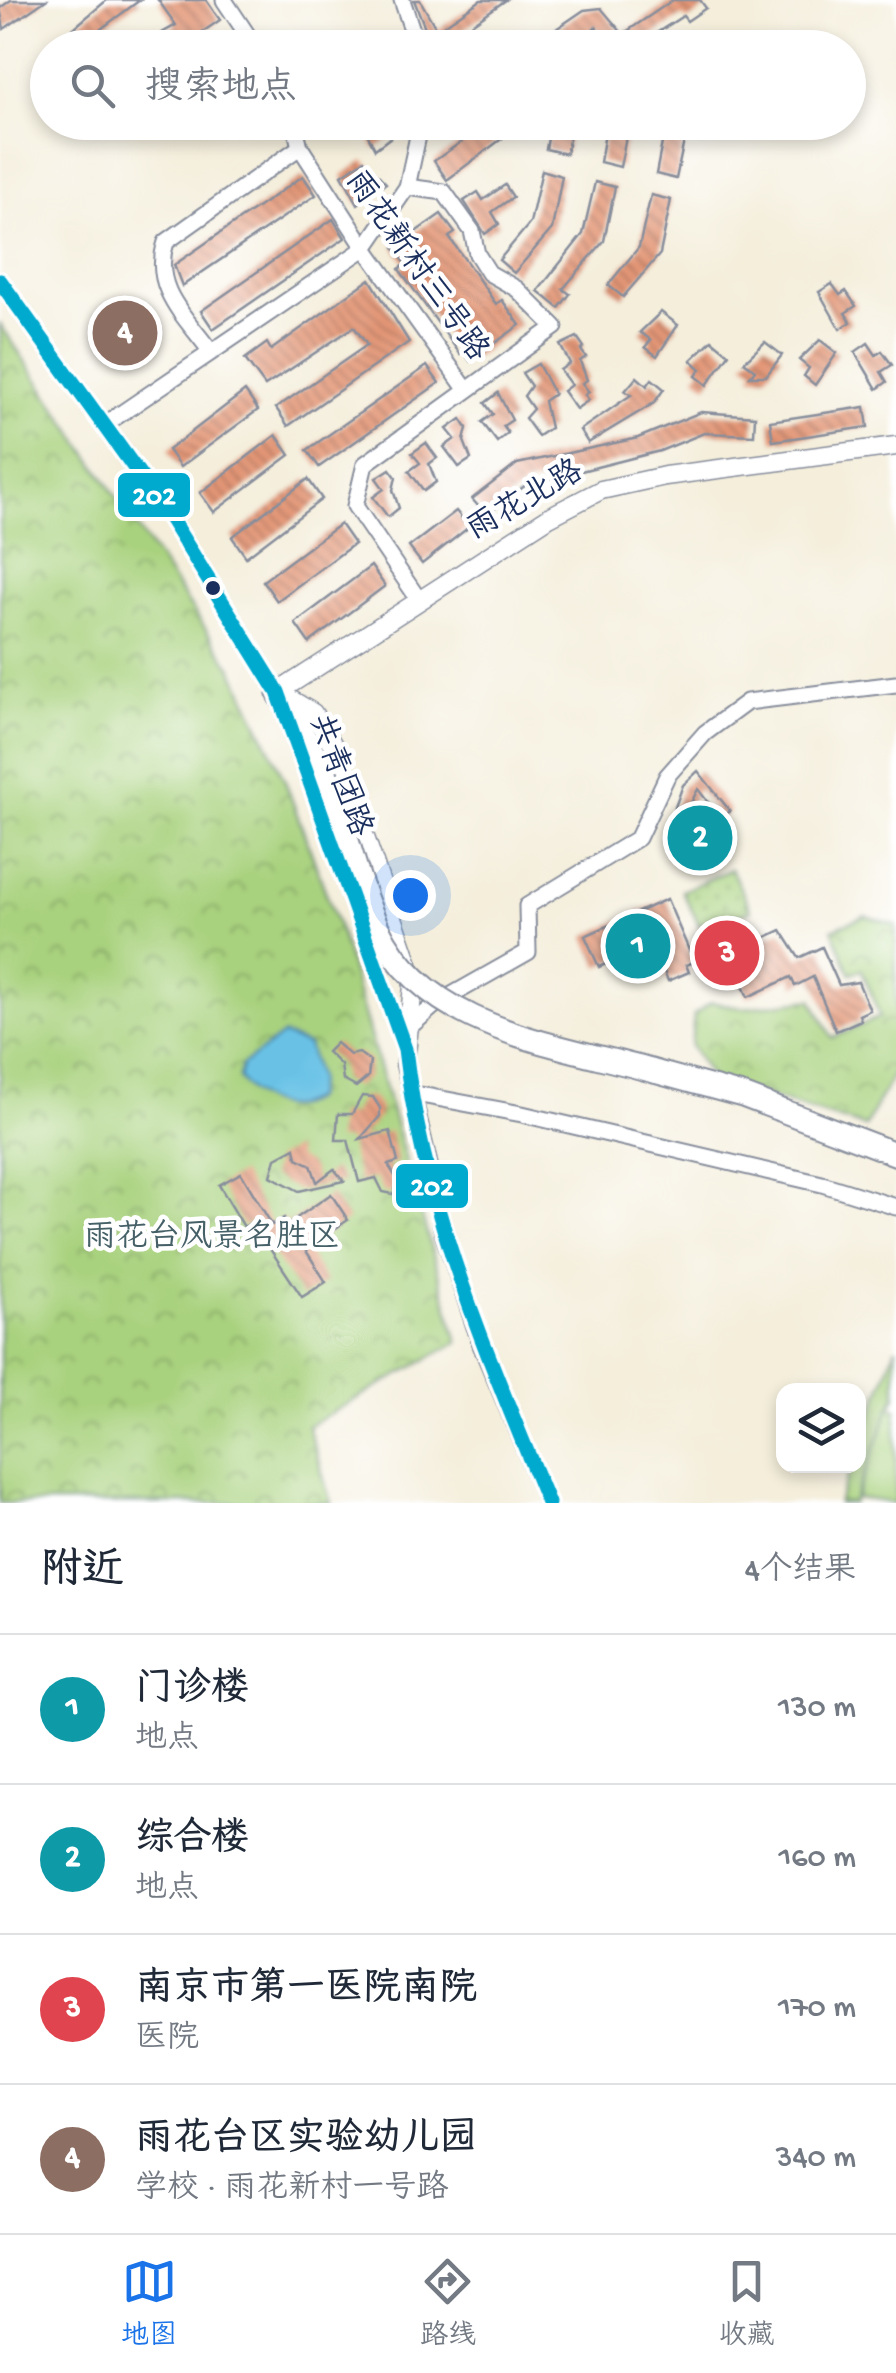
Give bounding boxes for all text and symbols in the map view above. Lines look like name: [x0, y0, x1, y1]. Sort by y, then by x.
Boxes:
search box: [30, 30, 866, 140]
icon: search: [65, 58, 120, 113]
text: 搜索地点: [145, 68, 297, 112]
street label: 雨花新村三号路: [335, 163, 496, 370]
pin: 4: [92, 296, 158, 370]
street label: 雨花北路: [460, 452, 591, 550]
line badge: 202: [116, 471, 192, 519]
text: 202: [132, 482, 176, 515]
unlabelled marker: [203, 578, 223, 598]
street label: 共青团路: [298, 709, 380, 843]
pin: 2: [668, 800, 732, 876]
your location: [385, 870, 436, 921]
pin: 1: [606, 908, 670, 984]
pin: 3: [694, 916, 760, 990]
line badge: 202: [394, 1162, 470, 1210]
text: 202: [410, 1173, 454, 1206]
park label: 雨花台风景名胜区: [84, 1219, 340, 1258]
map controls: [776, 1383, 866, 1473]
button: layers: [776, 1383, 866, 1473]
text: 附近: [40, 1549, 124, 1598]
text: 4个结果: [745, 1553, 856, 1591]
text: 门诊楼: [135, 1669, 249, 1713]
text: 1: [66, 1690, 79, 1728]
text: 130 m: [778, 1690, 856, 1728]
text: 地点: [135, 1721, 199, 1759]
text: 综合楼: [135, 1819, 249, 1863]
text: 2: [65, 1840, 80, 1878]
text: 160 m: [778, 1840, 856, 1878]
text: 地点: [135, 1871, 199, 1909]
text: 南京市第一医院南院: [135, 1969, 477, 2013]
text: 3: [64, 1990, 81, 2028]
text: 170 m: [778, 1990, 856, 2028]
text: 医院: [135, 2021, 199, 2059]
text: 雨花台区实验幼儿园: [135, 2119, 477, 2163]
text: 4: [65, 2140, 80, 2178]
text: 340 m: [776, 2140, 856, 2178]
text: 学校 · 雨花新村一号路: [135, 2171, 448, 2209]
tab: 地图: [121, 2254, 177, 2354]
tab: 路线: [420, 2254, 476, 2354]
tab: 收藏: [719, 2254, 775, 2354]

